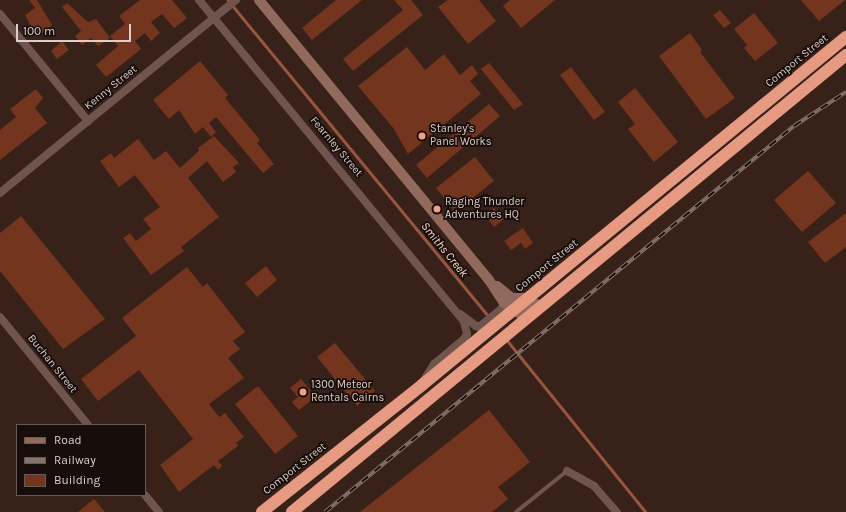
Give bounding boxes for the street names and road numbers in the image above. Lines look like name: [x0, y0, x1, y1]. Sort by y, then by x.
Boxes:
street label: Comport Street: [763, 32, 831, 90]
street label: Kenny Street: [82, 63, 140, 113]
street label: Fearnley Street: [307, 114, 365, 180]
street label: Comport Street: [513, 237, 581, 295]
street label: Buchan Street: [24, 332, 80, 396]
street label: Comport Street: [261, 440, 329, 498]

